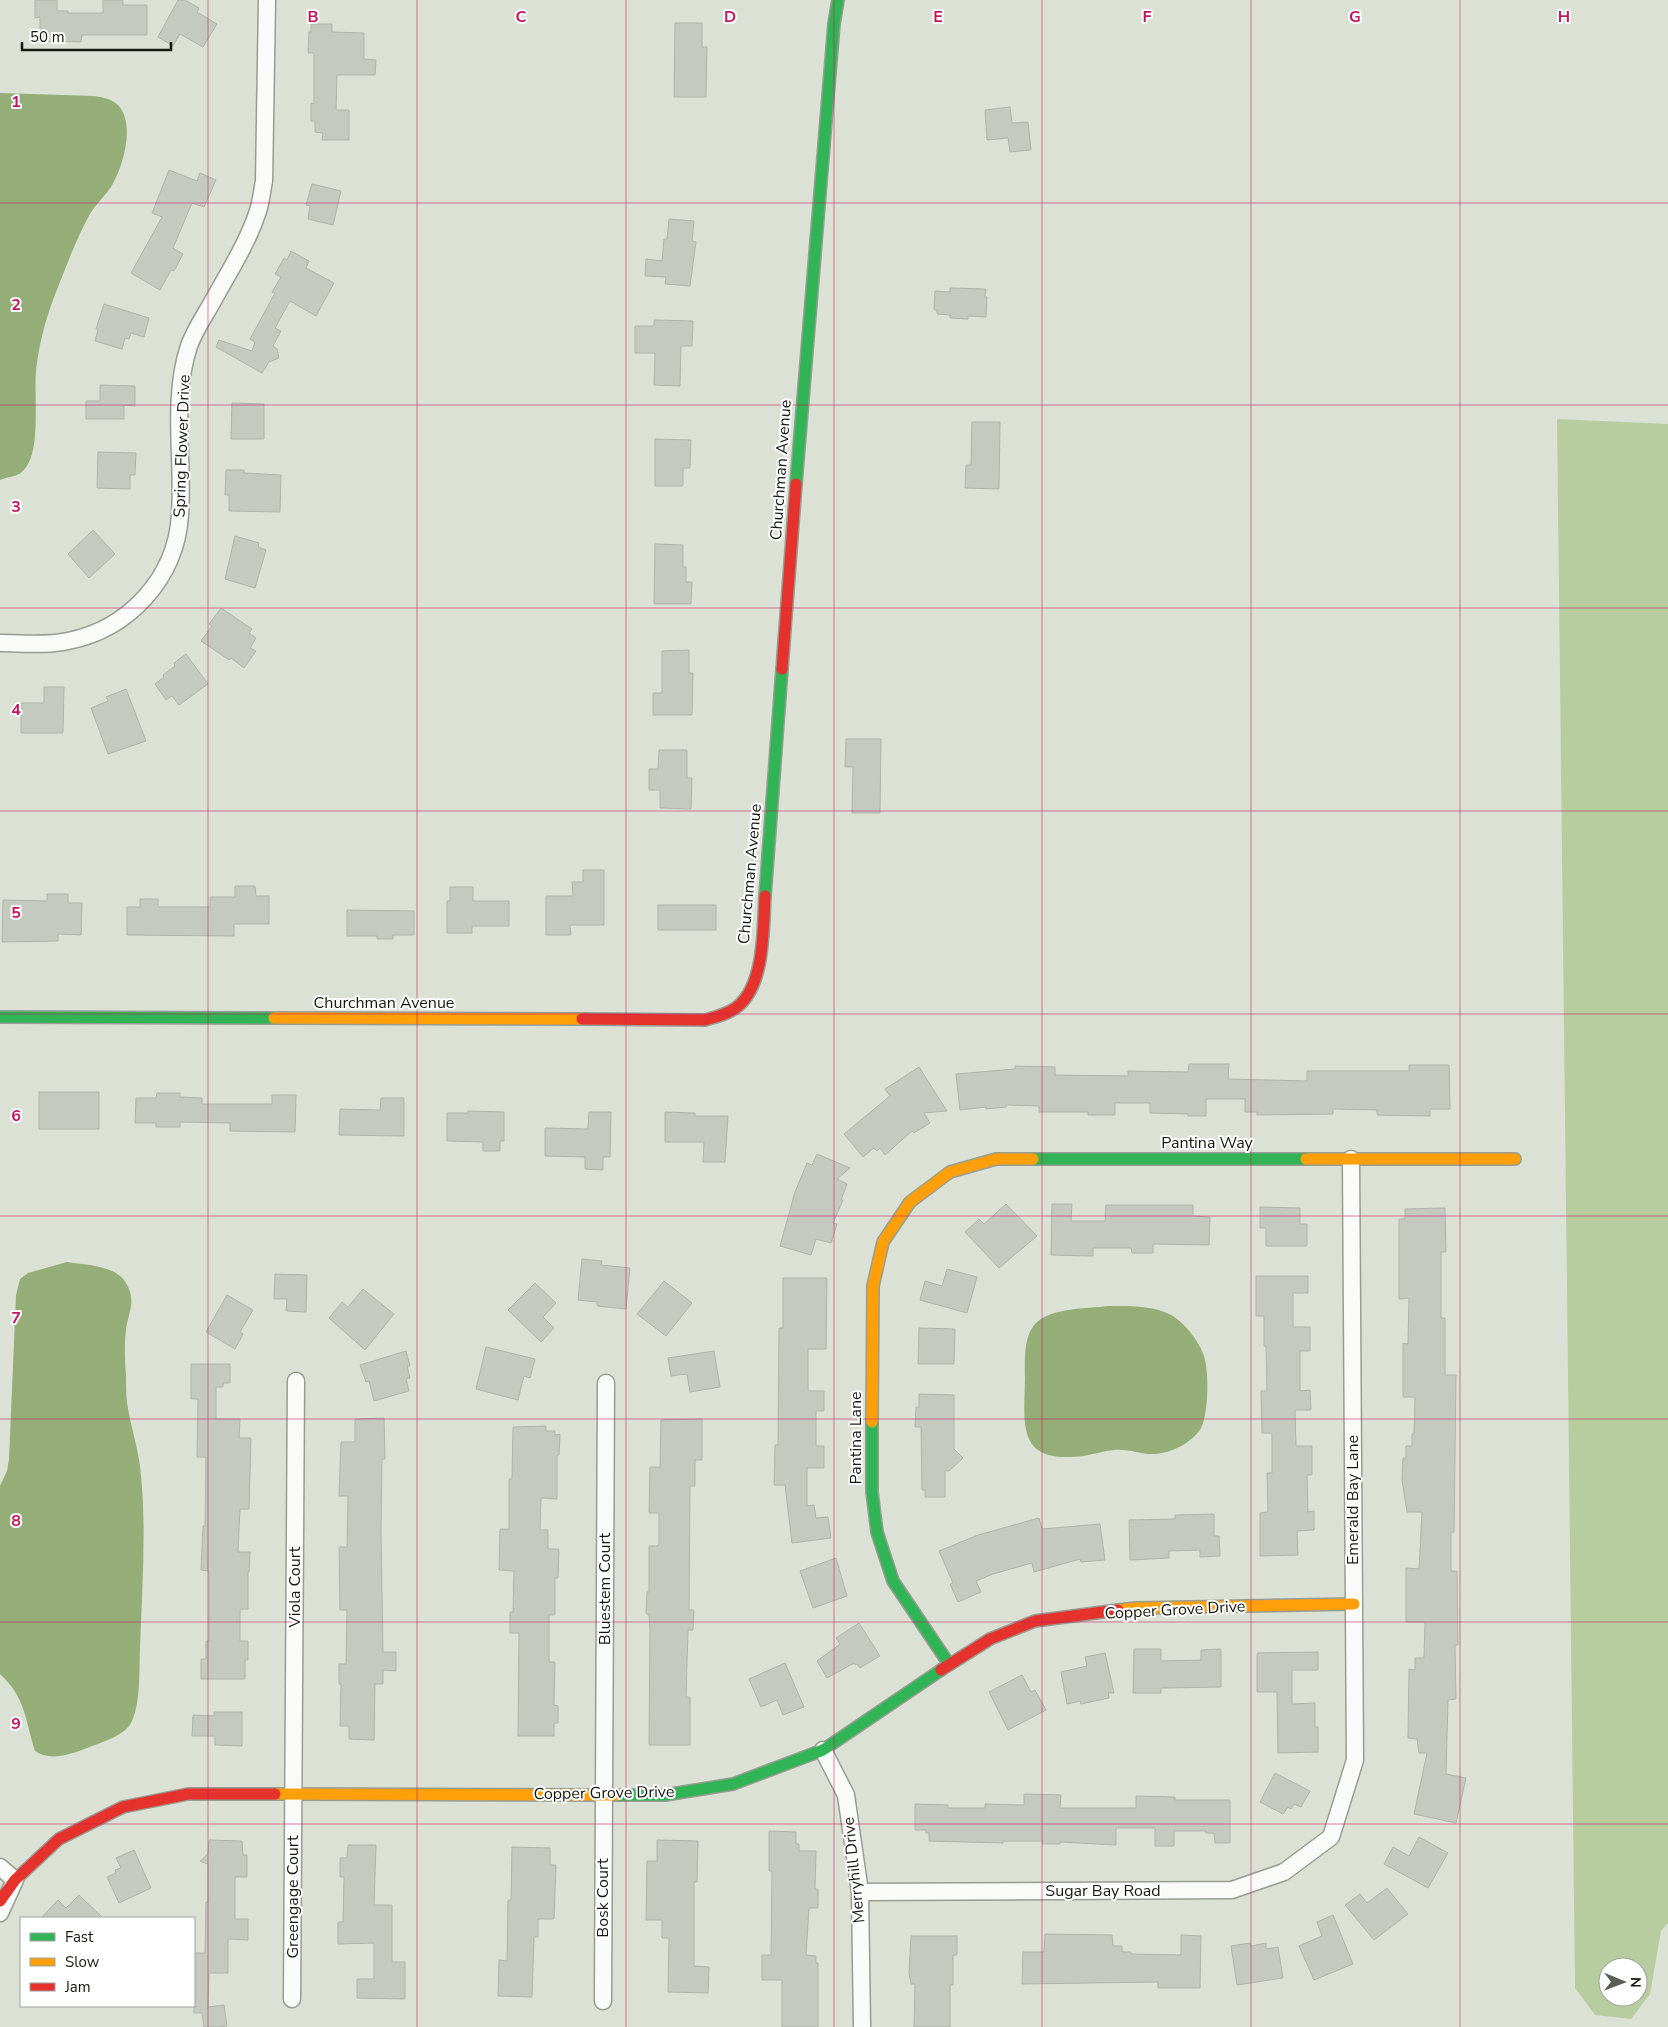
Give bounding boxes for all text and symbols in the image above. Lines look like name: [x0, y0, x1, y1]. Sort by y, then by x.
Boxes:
text: B: [307, 6, 319, 28]
text: C: [516, 6, 527, 28]
text: D: [724, 6, 736, 28]
text: E: [933, 6, 943, 28]
text: F: [1143, 6, 1152, 28]
text: G: [1349, 6, 1361, 28]
text: H: [1558, 6, 1570, 28]
scale bar: [22, 20, 171, 52]
text: 50 m: [30, 27, 65, 47]
text: 1: [11, 91, 21, 113]
text: 2: [11, 294, 21, 316]
street label: Spring Flower Drive: [169, 374, 195, 518]
street label: Churchman Avenue: [765, 399, 797, 541]
text: 3: [11, 496, 21, 518]
text: 4: [11, 699, 21, 721]
street label: Churchman Avenue: [733, 803, 767, 945]
text: 5: [11, 902, 21, 924]
street label: Churchman Avenue: [314, 992, 454, 1014]
text: 6: [11, 1105, 21, 1127]
street label: Pantina Way: [1161, 1132, 1254, 1154]
text: 7: [11, 1307, 21, 1329]
street label: Pantina Lane: [845, 1391, 867, 1485]
street label: Emerald Bay Lane: [1342, 1435, 1364, 1565]
text: 8: [11, 1510, 21, 1532]
street label: Bluestem Court: [594, 1532, 616, 1645]
street label: Viola Court: [284, 1546, 306, 1628]
street label: Copper Grove Drive: [1104, 1595, 1246, 1625]
text: 9: [11, 1713, 21, 1735]
street label: Copper Grove Drive: [533, 1781, 675, 1805]
street label: Merryhill Drive: [837, 1816, 871, 1924]
street label: Greengage Court: [282, 1835, 304, 1959]
street label: Bosk Court: [592, 1858, 614, 1938]
street label: Sugar Bay Road: [1045, 1880, 1161, 1902]
legend: [20, 1917, 195, 2007]
text: Fast: [65, 1927, 94, 1947]
text: Slow: [65, 1952, 100, 1972]
north arrow: [1598, 1957, 1648, 2007]
text: Jam: [64, 1977, 91, 1997]
text: N: [1626, 1977, 1645, 1988]

